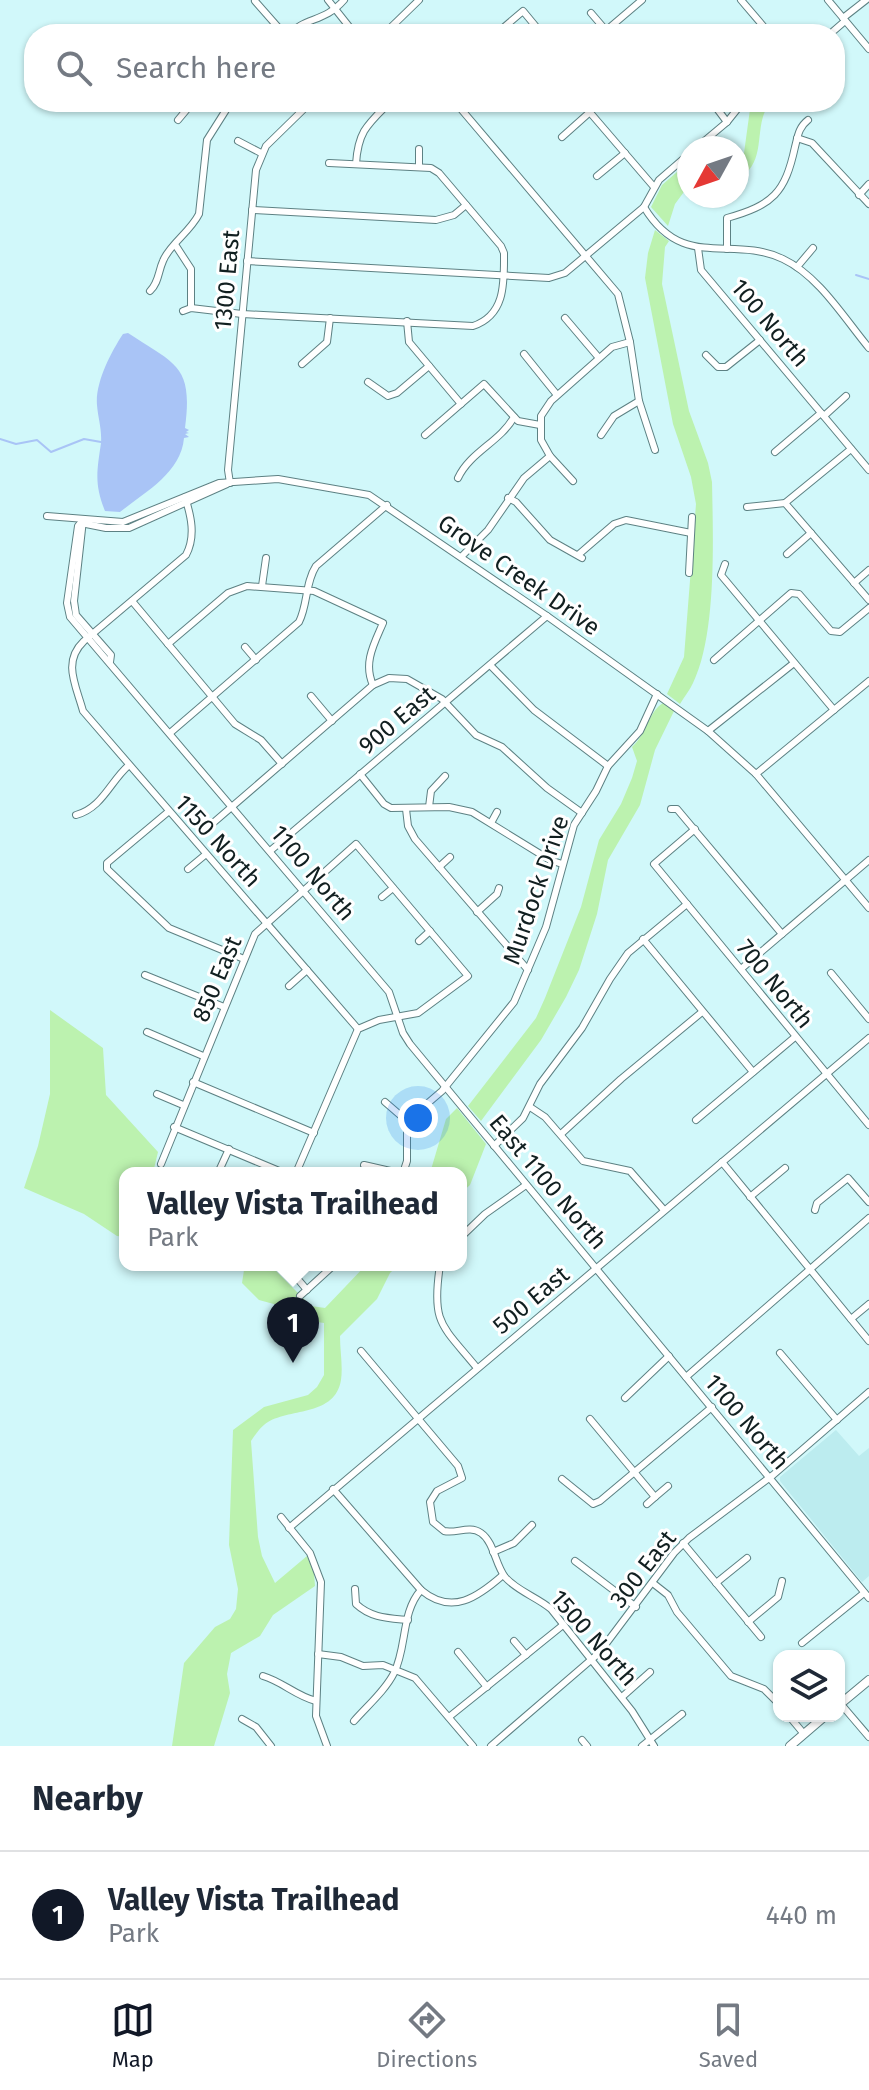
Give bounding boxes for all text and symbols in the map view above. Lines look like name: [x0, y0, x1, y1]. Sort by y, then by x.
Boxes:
search box: [24, 24, 845, 112]
icon: search: [52, 46, 96, 90]
text: Search here: [116, 50, 276, 86]
north arrow: [677, 136, 749, 208]
street label: 1300 East: [209, 228, 245, 331]
street label: 100 North: [725, 273, 815, 373]
street label: Grove Creek Drive: [433, 509, 605, 641]
street label: 900 East: [353, 680, 441, 760]
street label: 1150 North: [169, 789, 267, 893]
street label: Murdock Drive: [497, 812, 575, 968]
street label: 1100 North: [265, 820, 361, 926]
street label: 850 East: [186, 932, 248, 1026]
street label: 700 North: [731, 934, 819, 1034]
your location: [398, 1098, 438, 1138]
street label: East 1100 North: [483, 1109, 613, 1255]
popup: [119, 1167, 467, 1271]
text: Valley Vista Trailhead: [147, 1186, 439, 1222]
text: Park: [147, 1222, 198, 1253]
street label: 500 East: [487, 1260, 575, 1340]
pin: 1: [267, 1297, 319, 1363]
street label: 1100 North: [699, 1369, 795, 1475]
street label: 300 East: [604, 1525, 682, 1613]
street label: 1500 North: [545, 1584, 643, 1692]
map controls: [773, 1650, 845, 1722]
button: layers: [773, 1650, 845, 1722]
text: Nearby: [32, 1778, 143, 1819]
text: Valley Vista Trailhead: [108, 1882, 400, 1918]
text: 1: [52, 1900, 64, 1931]
text: 440 m: [766, 1900, 837, 1931]
text: Park: [108, 1918, 159, 1949]
tab: Map: [111, 1998, 155, 2073]
tab: Directions: [376, 1998, 477, 2073]
tab: Saved: [699, 1998, 758, 2073]

